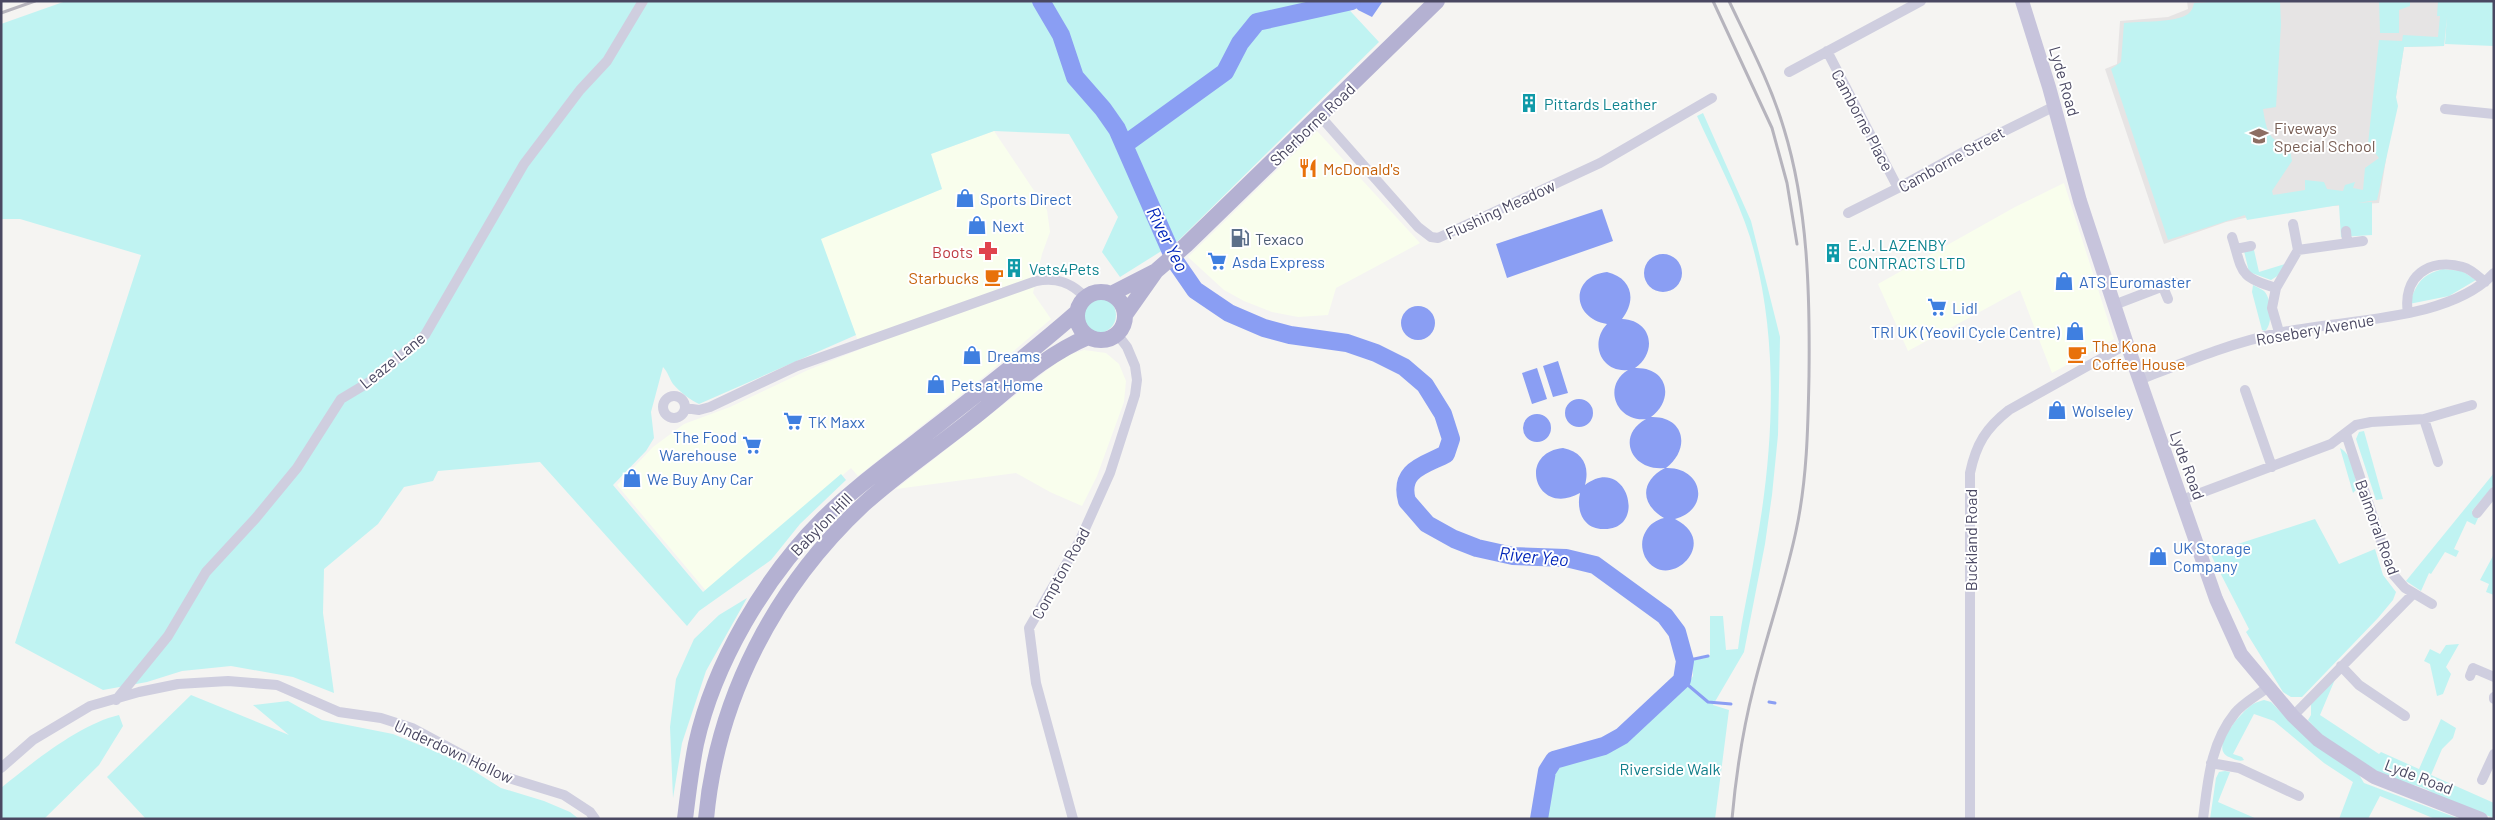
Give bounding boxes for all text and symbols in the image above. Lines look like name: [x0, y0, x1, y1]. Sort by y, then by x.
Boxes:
street label: Lyde Road: [2046, 44, 2084, 118]
street label: Camborne Place: [1828, 66, 1898, 174]
street label: Sherborne Road: [1265, 79, 1359, 169]
building icon: Pittards Leather: [1518, 92, 1540, 114]
place label: Pittards Leather: [1544, 94, 1657, 113]
place label: Fiveways Special School: [2274, 118, 2375, 155]
street label: Camborne Street: [1895, 122, 2007, 196]
school or university icon: Fiveways Special School: [2248, 125, 2270, 147]
restaurant icon: McDonald's: [1297, 157, 1319, 179]
place label: McDonald's: [1323, 159, 1400, 178]
street label: Flushing Meadow: [1442, 175, 1558, 243]
shop icon: Sports Direct: [954, 187, 976, 209]
place label: Sports Direct: [980, 189, 1072, 208]
water label: River Yeo: [1142, 203, 1194, 275]
shop icon: Next: [966, 214, 988, 236]
place label: Next: [992, 216, 1025, 235]
fuel station icon: Texaco: [1229, 227, 1251, 249]
place label: Texaco: [1255, 229, 1304, 248]
place label: E.J. LAZENBY CONTRACTS LTD: [1848, 235, 1965, 272]
pharmacy icon: Boots: [977, 240, 999, 262]
place label: Boots: [932, 242, 973, 261]
building icon: E.J. LAZENBY CONTRACTS LTD: [1822, 242, 1844, 264]
supermarket icon: Asda Express: [1206, 250, 1228, 272]
place label: Asda Express: [1232, 252, 1325, 271]
building icon: Vets4Pets: [1003, 257, 1025, 279]
place label: Vets4Pets: [1029, 259, 1100, 278]
cafe icon: Starbucks: [983, 266, 1005, 288]
place label: Starbucks: [909, 268, 979, 287]
shop icon: ATS Euromaster: [2053, 270, 2075, 292]
place label: ATS Euromaster: [2079, 272, 2191, 291]
supermarket icon: Lidl: [1926, 296, 1948, 318]
place label: Lidl: [1952, 298, 1978, 317]
street label: Rosebery Avenue: [2254, 309, 2376, 349]
shop icon: TRI UK (Yeovil Cycle Centre): [2064, 320, 2086, 342]
place label: TRI UK (Yeovil Cycle Centre): [1871, 322, 2061, 341]
street label: Leaze Lane: [355, 328, 429, 392]
place label: The Kona Coffee House: [2092, 336, 2185, 373]
cafe icon: The Kona Coffee House: [2066, 343, 2088, 365]
shop icon: Dreams: [961, 344, 983, 366]
place label: Dreams: [987, 346, 1040, 365]
shop icon: Pets at Home: [925, 373, 947, 395]
place label: Pets at Home: [951, 375, 1043, 394]
shop icon: Wolseley: [2046, 399, 2068, 421]
place label: Wolseley: [2072, 401, 2134, 420]
supermarket icon: TK Maxx: [782, 410, 804, 432]
place label: TK Maxx: [808, 412, 865, 431]
place label: The Food Warehouse: [659, 427, 737, 464]
street label: Lyde Road: [2167, 428, 2209, 502]
supermarket icon: The Food Warehouse: [741, 434, 763, 456]
shop icon: We Buy Any Car: [621, 467, 643, 489]
place label: We Buy Any Car: [647, 469, 753, 488]
street label: Balmoral Road: [2352, 477, 2404, 577]
street label: Babylon Hill: [786, 489, 856, 559]
street label: Buckland Road: [1961, 489, 1980, 591]
street label: Compton Road: [1027, 524, 1093, 622]
place label: UK Storage Company: [2173, 538, 2251, 575]
water label: River Yeo: [1498, 541, 1570, 571]
shop icon: UK Storage Company: [2147, 545, 2169, 567]
street label: Underdown Hollow: [392, 715, 517, 787]
street label: Lyde Road: [2382, 754, 2456, 798]
park label: Riverside Walk: [1620, 759, 1720, 778]

